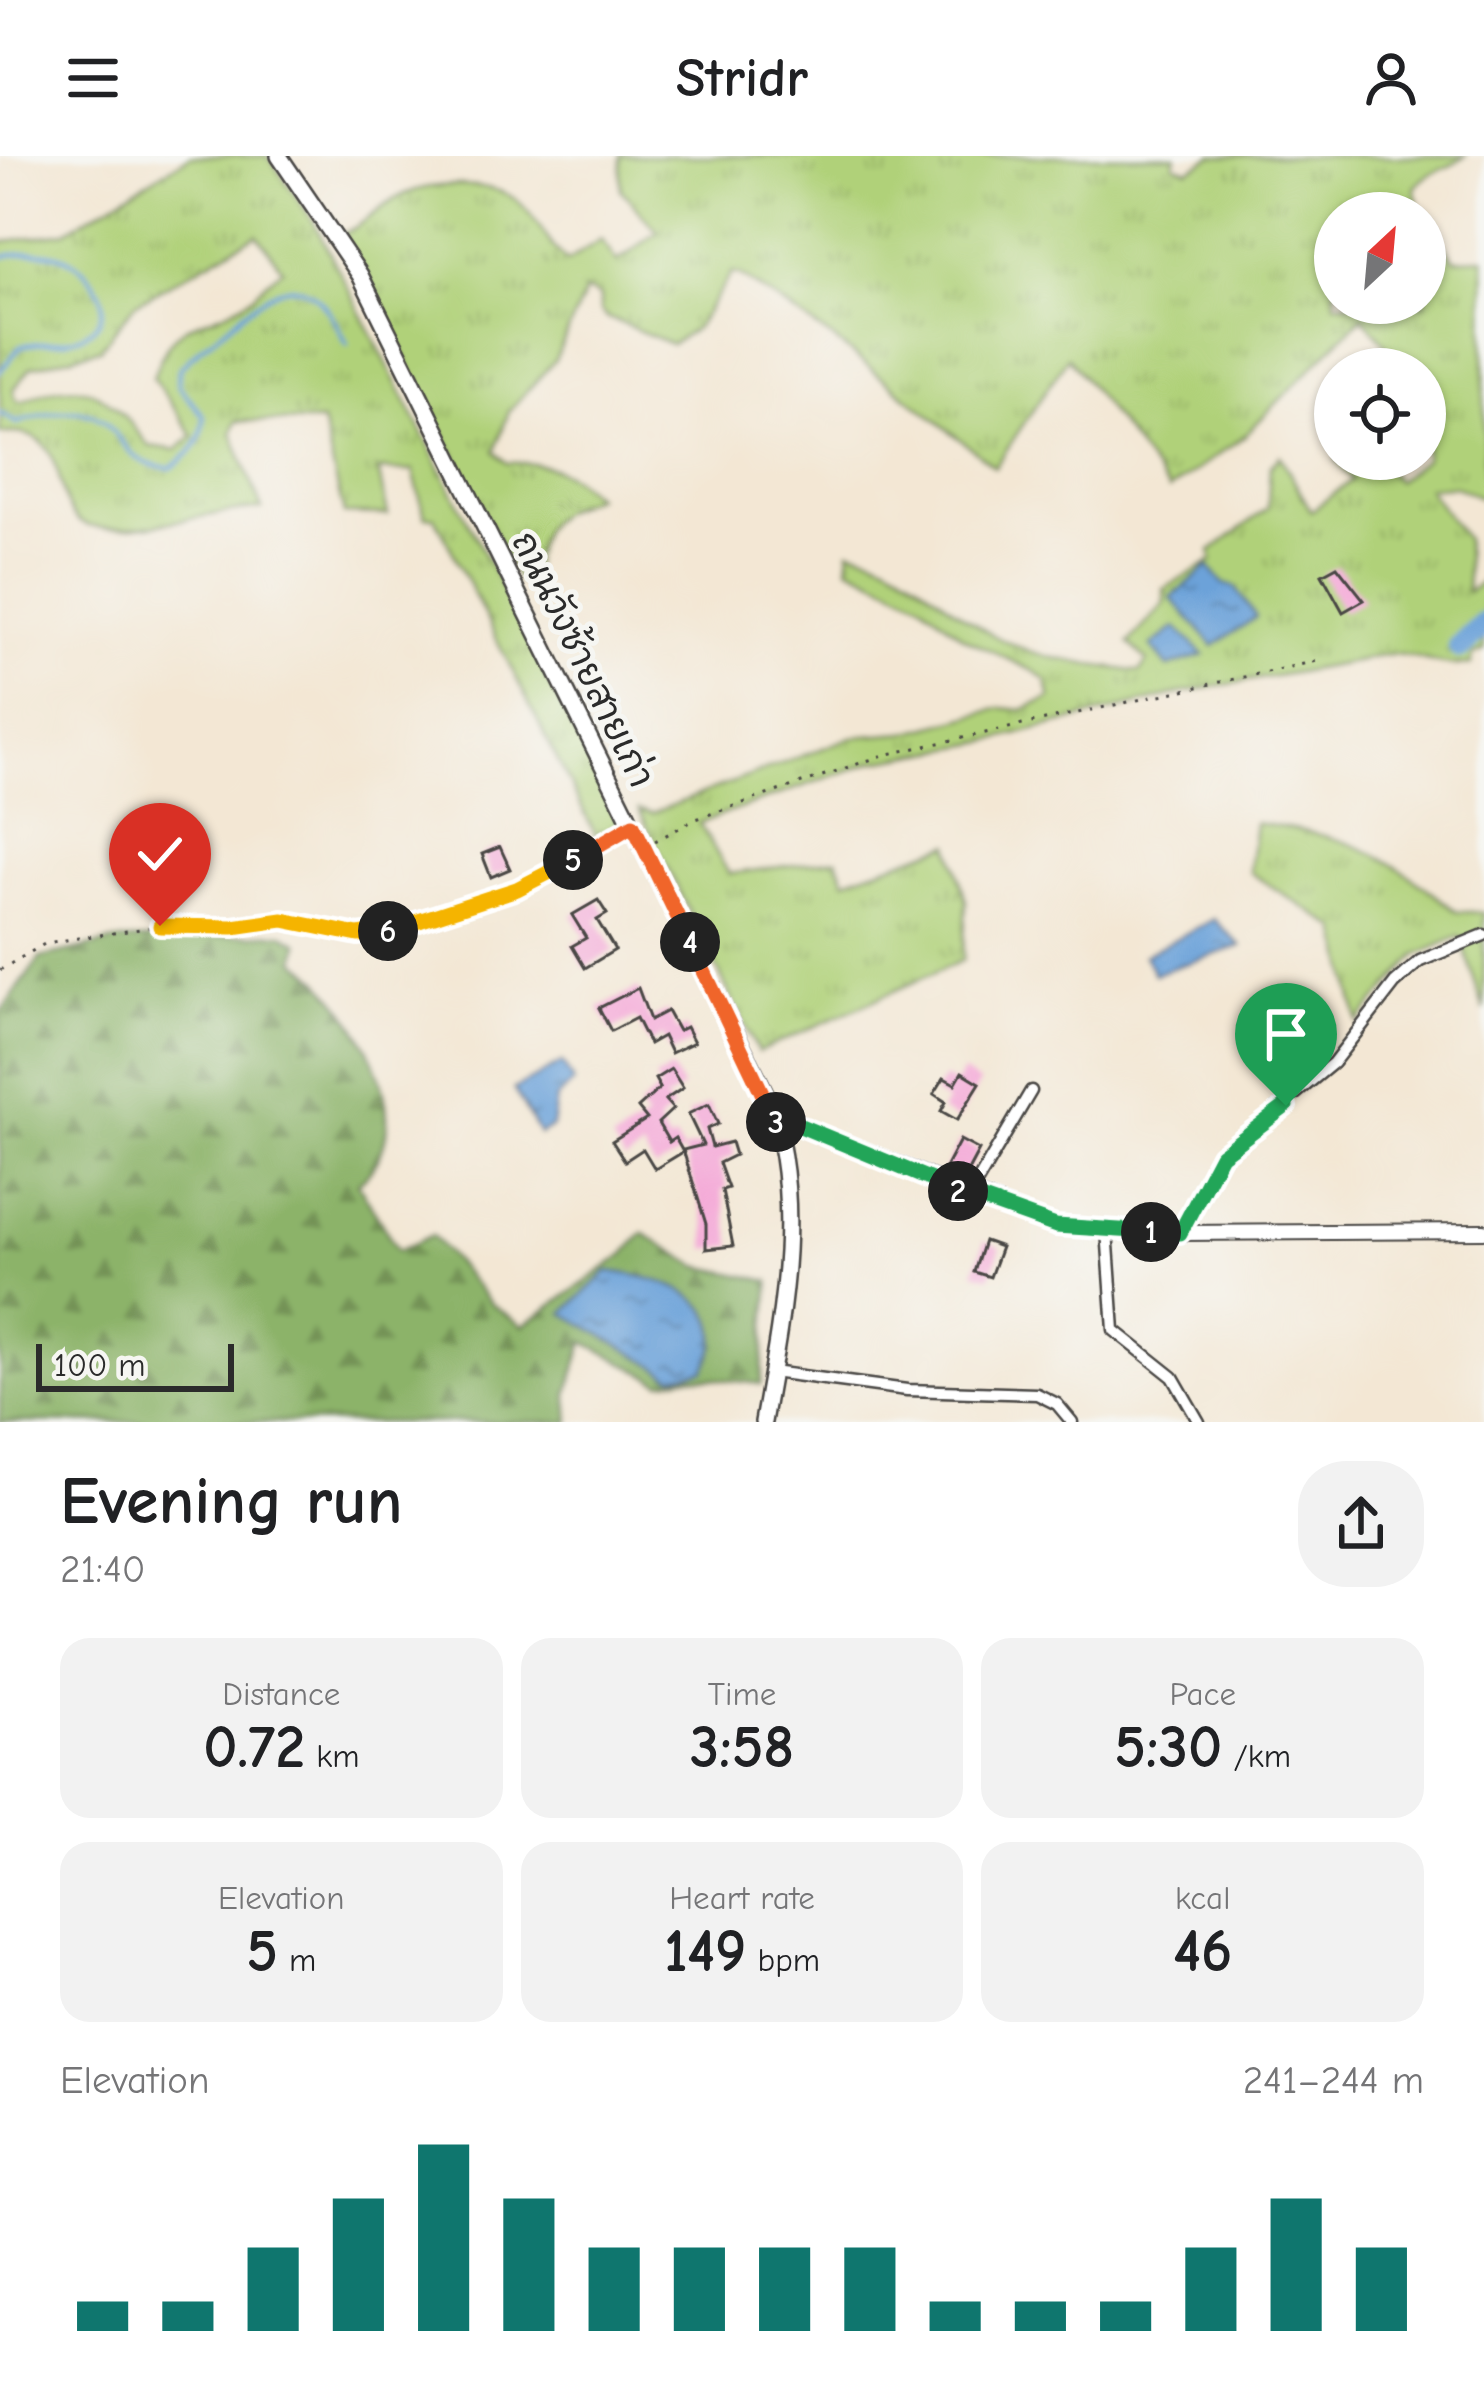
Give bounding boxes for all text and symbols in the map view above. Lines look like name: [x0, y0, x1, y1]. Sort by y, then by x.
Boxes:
icon: menu: [60, 45, 126, 111]
icon: person: [1358, 45, 1424, 111]
text: Stridr: [676, 47, 808, 110]
north arrow: [1314, 192, 1446, 324]
map controls: [1314, 192, 1446, 480]
button: locate: [1314, 348, 1446, 480]
street label: ถนนวังซ้ายสายเก่า: [503, 524, 665, 794]
pin: [109, 803, 211, 926]
icon: check: [127, 821, 193, 887]
pin: 5: [543, 830, 603, 890]
text: 5: [564, 841, 582, 879]
pin: 6: [358, 901, 418, 961]
text: 6: [379, 912, 397, 950]
pin: 4: [660, 912, 720, 972]
text: 4: [682, 923, 698, 961]
pin: [1235, 983, 1337, 1106]
icon: arrive: [1253, 1001, 1319, 1067]
pin: 3: [746, 1092, 806, 1152]
text: 3: [768, 1103, 784, 1141]
pin: 2: [928, 1161, 988, 1221]
text: 2: [950, 1172, 966, 1210]
pin: 1: [1121, 1202, 1181, 1262]
text: 1: [1145, 1213, 1157, 1251]
scale bar: [36, 1338, 234, 1391]
text: 100 m: [54, 1346, 146, 1384]
button: share: [1298, 1461, 1424, 1587]
text: Evening run: [60, 1464, 402, 1540]
text: 21:40: [60, 1547, 146, 1592]
text: Distance: [222, 1675, 340, 1713]
text: Time: [708, 1675, 776, 1713]
text: Pace: [1169, 1675, 1236, 1713]
text: 0.72: [203, 1713, 305, 1782]
text: 3:58: [690, 1713, 794, 1782]
text: 5:30: [1114, 1713, 1222, 1782]
text: km: [305, 1737, 360, 1775]
text: /km: [1222, 1737, 1291, 1775]
text: Elevation: [218, 1879, 345, 1917]
text: Heart rate: [669, 1879, 815, 1917]
text: kcal: [1175, 1879, 1230, 1917]
text: 5: [246, 1917, 278, 1986]
text: 149: [664, 1917, 746, 1986]
text: 46: [1173, 1917, 1232, 1986]
text: m: [278, 1941, 316, 1979]
text: bpm: [746, 1941, 820, 1979]
text: Elevation: [60, 2058, 209, 2103]
text: 241–244 m: [1243, 2058, 1424, 2103]

